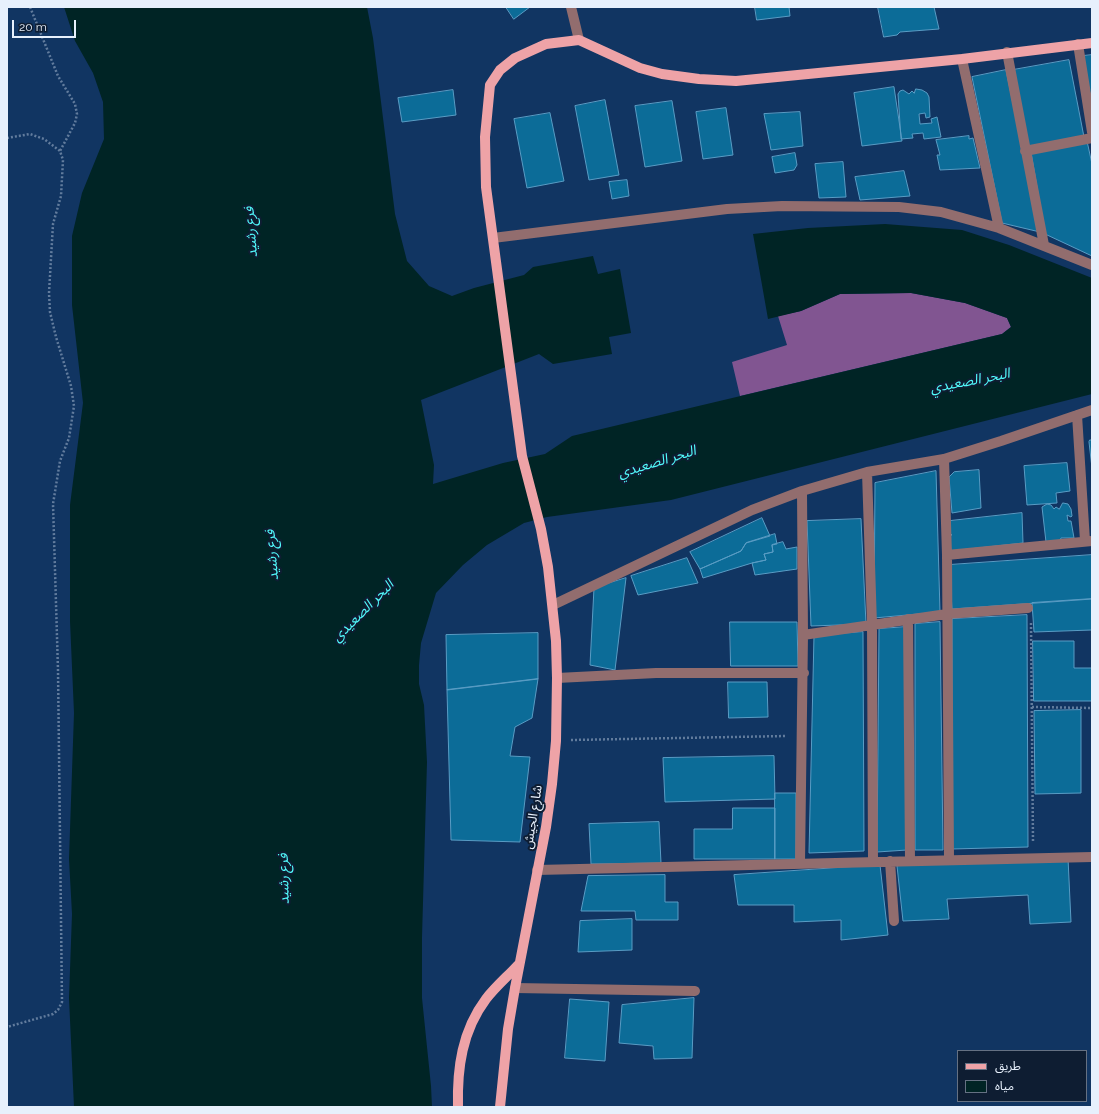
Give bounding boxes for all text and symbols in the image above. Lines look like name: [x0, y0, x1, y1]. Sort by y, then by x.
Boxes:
scale bar: [14, 12, 78, 38]
text: 20 m: [19, 20, 47, 34]
water label: فرع رشيد: [241, 206, 261, 258]
water label: البحر الصعيدي: [929, 365, 1011, 397]
water label: البحر الصعيدي: [616, 442, 698, 482]
water label: فرع رشيد: [262, 529, 282, 581]
water label: البحر الصعيدي: [329, 577, 397, 645]
street label: شارع الجيش: [520, 784, 546, 850]
water label: فرع رشيد: [275, 853, 293, 905]
legend: [957, 1050, 1087, 1102]
text: طريق: [995, 1059, 1021, 1073]
text: مياه: [995, 1079, 1014, 1093]

